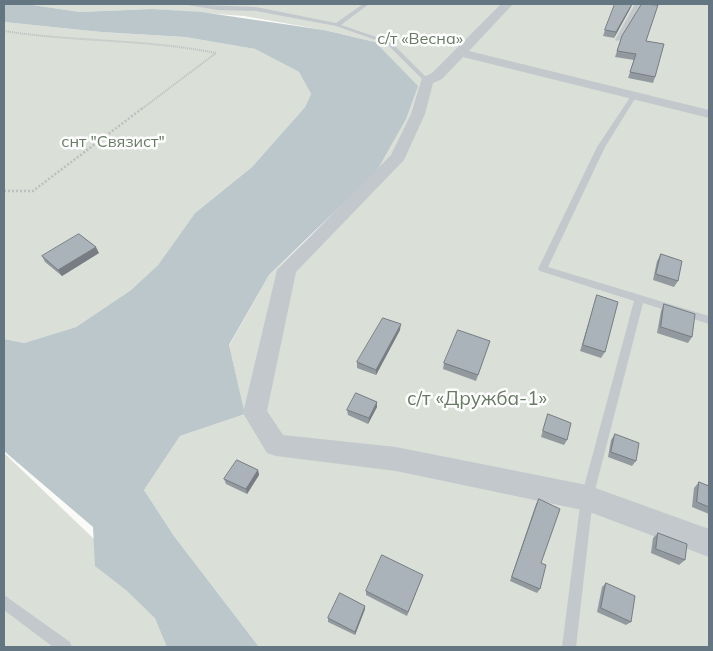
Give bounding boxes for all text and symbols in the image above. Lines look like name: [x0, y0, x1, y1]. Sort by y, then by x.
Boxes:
park label: с/т «Весна»: [377, 29, 463, 49]
park label: снт "Связист": [61, 132, 165, 152]
park label: с/т «Дружба-1»: [407, 388, 547, 410]

